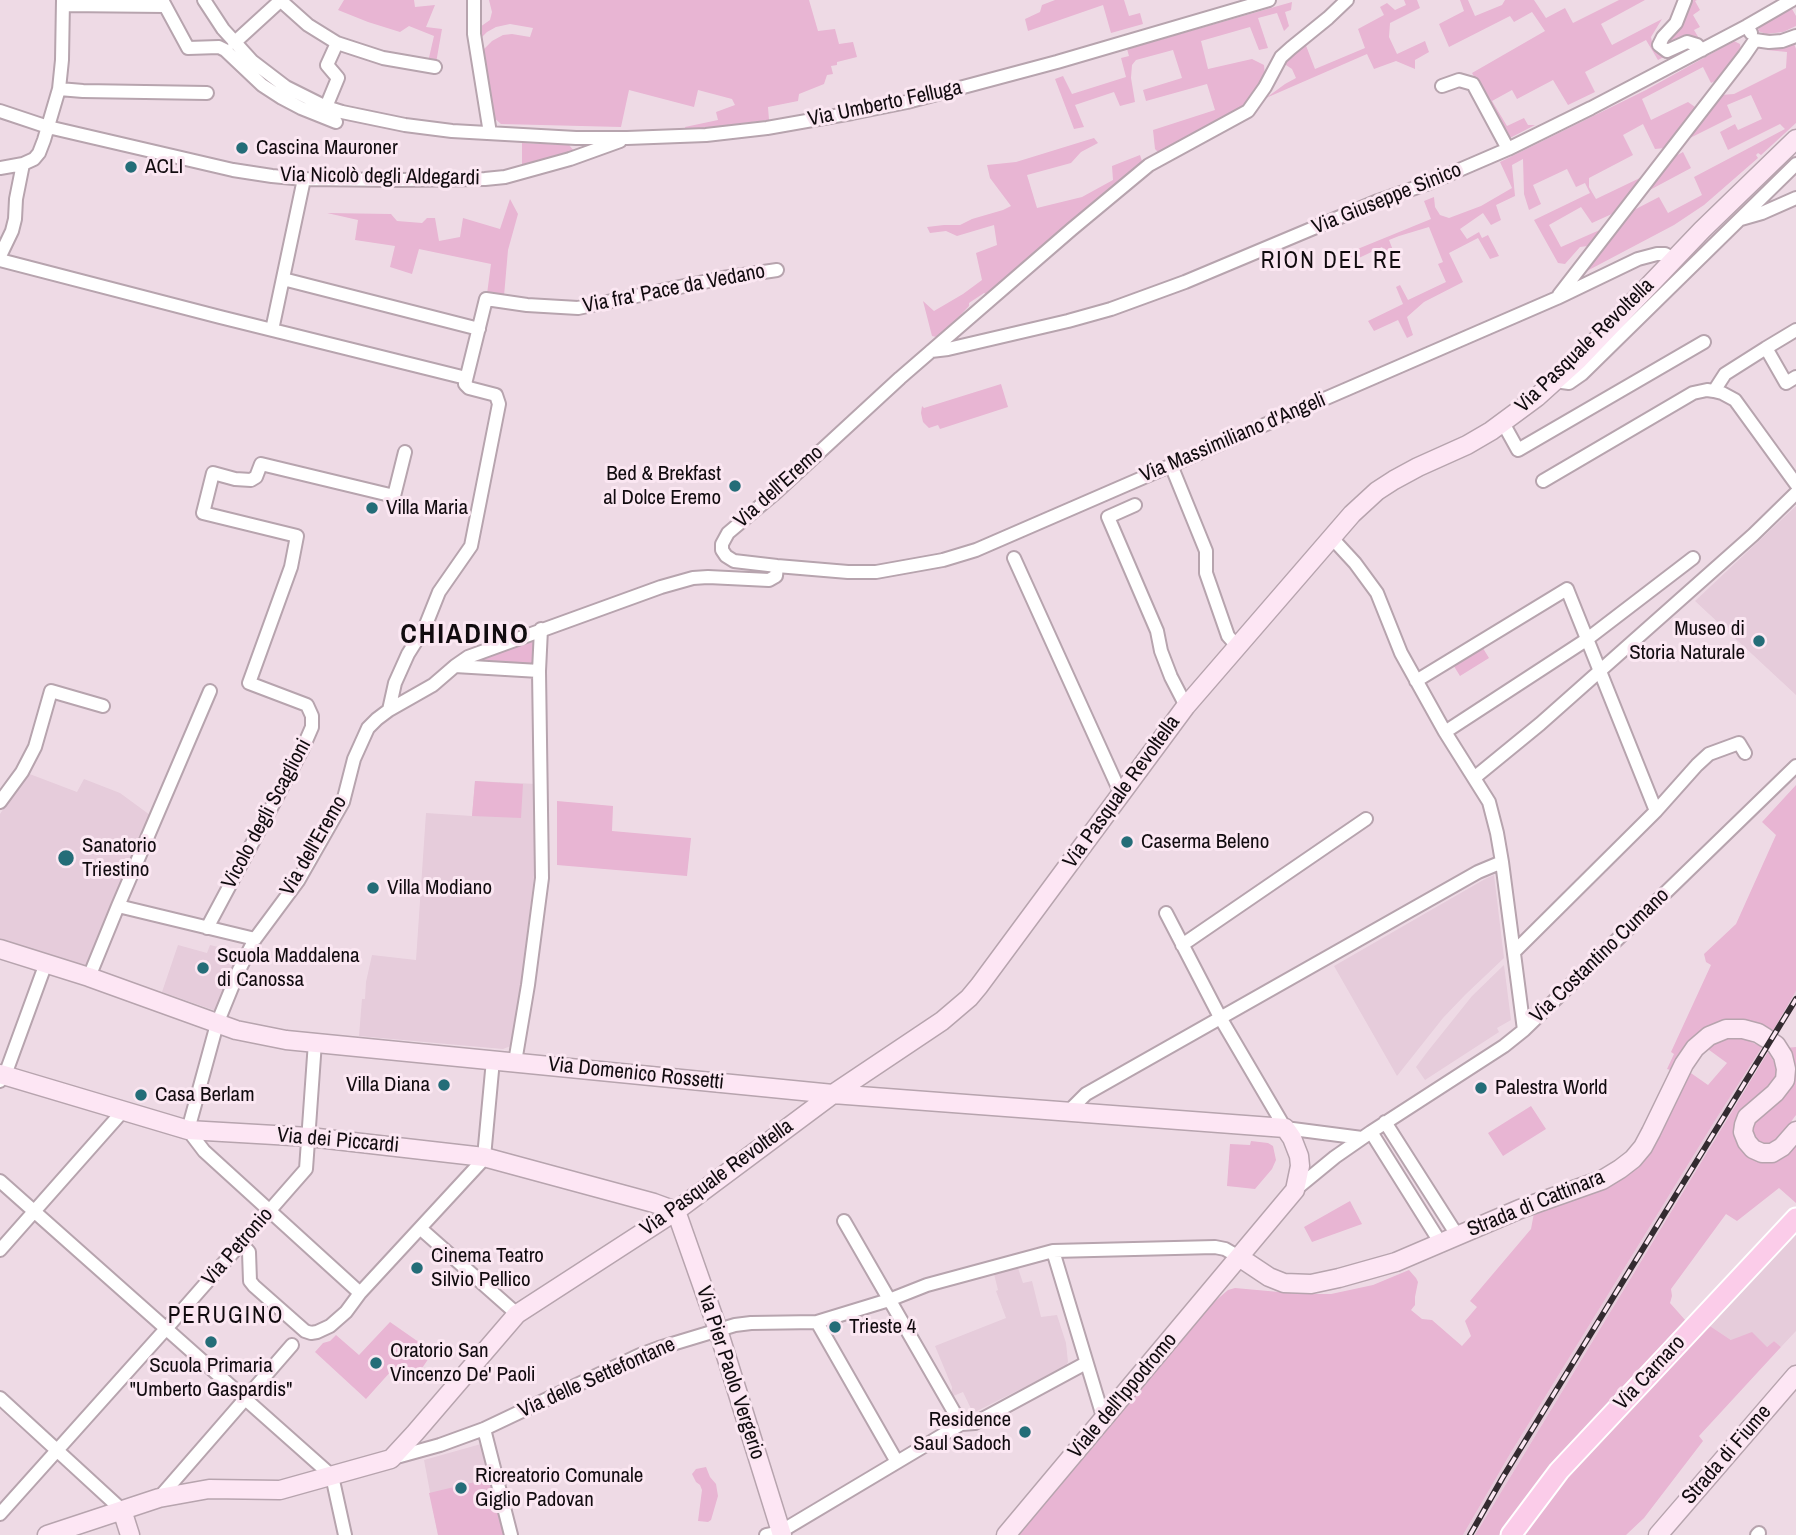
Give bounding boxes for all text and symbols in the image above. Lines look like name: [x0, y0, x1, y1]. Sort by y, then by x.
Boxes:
street label: Via Umberto Felluga: [806, 75, 964, 133]
place label: Cascina Mauroner: [256, 135, 398, 161]
marker: Cascina Mauroner: [234, 140, 250, 156]
place label: ACLI: [145, 154, 183, 180]
street label: Via Giuseppe Sinico: [1309, 158, 1465, 240]
marker: ACLI: [123, 159, 139, 175]
street label: Via Nicolò degli Aldegardi: [280, 163, 480, 191]
district label: RION DEL RE: [1262, 248, 1402, 276]
street label: Via fra' Pace da Vedano: [581, 259, 767, 319]
street label: Via Pasquale Revoltella: [1511, 274, 1659, 418]
street label: Via Massimiliano d'Angeli: [1136, 387, 1330, 489]
street label: Via dell'Eremo: [729, 440, 829, 534]
place label: Bed & Brekfast al Dolce Eremo: [603, 461, 721, 511]
marker: Bed & Brekfast al Dolce Eremo: [727, 478, 743, 494]
place label: Villa Maria: [386, 495, 468, 521]
marker: Villa Maria: [364, 500, 380, 516]
place label: Museo di Storia Naturale: [1629, 616, 1745, 666]
district label: CHIADINO: [401, 618, 529, 652]
marker: Museo di Storia Naturale: [1751, 633, 1767, 649]
street label: Via Pasquale Revoltella: [1058, 711, 1186, 873]
street label: Vicolo degli Scaglioni: [217, 735, 317, 893]
street label: Via dell'Eremo: [275, 792, 353, 900]
place label: Caserma Beleno: [1141, 829, 1269, 855]
place label: Sanatorio Triestino: [82, 833, 157, 883]
marker: Caserma Beleno: [1119, 834, 1135, 850]
marker: Sanatorio Triestino: [56, 848, 76, 868]
place label: Villa Modiano: [387, 875, 492, 901]
marker: Villa Modiano: [365, 880, 381, 896]
street label: Via Costantino Cumano: [1525, 883, 1675, 1029]
place label: Scuola Maddalena di Canossa: [217, 943, 360, 993]
marker: Scuola Maddalena di Canossa: [195, 960, 211, 976]
street label: Via Domenico Rossetti: [547, 1052, 725, 1096]
place label: Villa Diana: [346, 1072, 430, 1098]
place label: Palestra World: [1495, 1075, 1608, 1101]
marker: Villa Diana: [436, 1077, 452, 1093]
marker: Palestra World: [1473, 1080, 1489, 1096]
place label: Casa Berlam: [155, 1082, 255, 1108]
marker: Casa Berlam: [133, 1087, 149, 1103]
street label: Via Pasquale Revoltella: [636, 1114, 798, 1242]
street label: Via dei Piccardi: [276, 1123, 400, 1159]
street label: Strada di Cattinara: [1464, 1165, 1608, 1243]
street label: Via Petronio: [197, 1203, 279, 1291]
place label: Cinema Teatro Silvio Pellico: [431, 1243, 544, 1293]
marker: Cinema Teatro Silvio Pellico: [409, 1260, 425, 1276]
street label: Via Pier Paolo Vergerio: [690, 1283, 770, 1463]
district label: PERUGINO: [169, 1303, 283, 1331]
place label: Trieste 4: [849, 1314, 916, 1340]
marker: Trieste 4: [827, 1319, 843, 1335]
street label: Viale dell'Ippodromo: [1063, 1328, 1183, 1464]
street label: Via Carnaro: [1609, 1331, 1691, 1415]
street label: Via delle Settefontane: [515, 1332, 679, 1424]
marker: Scuola Primaria "Umberto Gaspardis": [203, 1334, 219, 1350]
place label: Oratorio San Vincenzo De' Paoli: [390, 1338, 536, 1388]
place label: Scuola Primaria "Umberto Gaspardis": [130, 1353, 292, 1403]
marker: Oratorio San Vincenzo De' Paoli: [368, 1355, 384, 1371]
street label: Strada di Fiume: [1677, 1400, 1777, 1510]
place label: Residence Saul Sadoch: [913, 1407, 1011, 1457]
marker: Residence Saul Sadoch: [1017, 1424, 1033, 1440]
place label: Ricreatorio Comunale Giglio Padovan: [475, 1463, 643, 1513]
marker: Ricreatorio Comunale Giglio Padovan: [453, 1480, 469, 1496]

